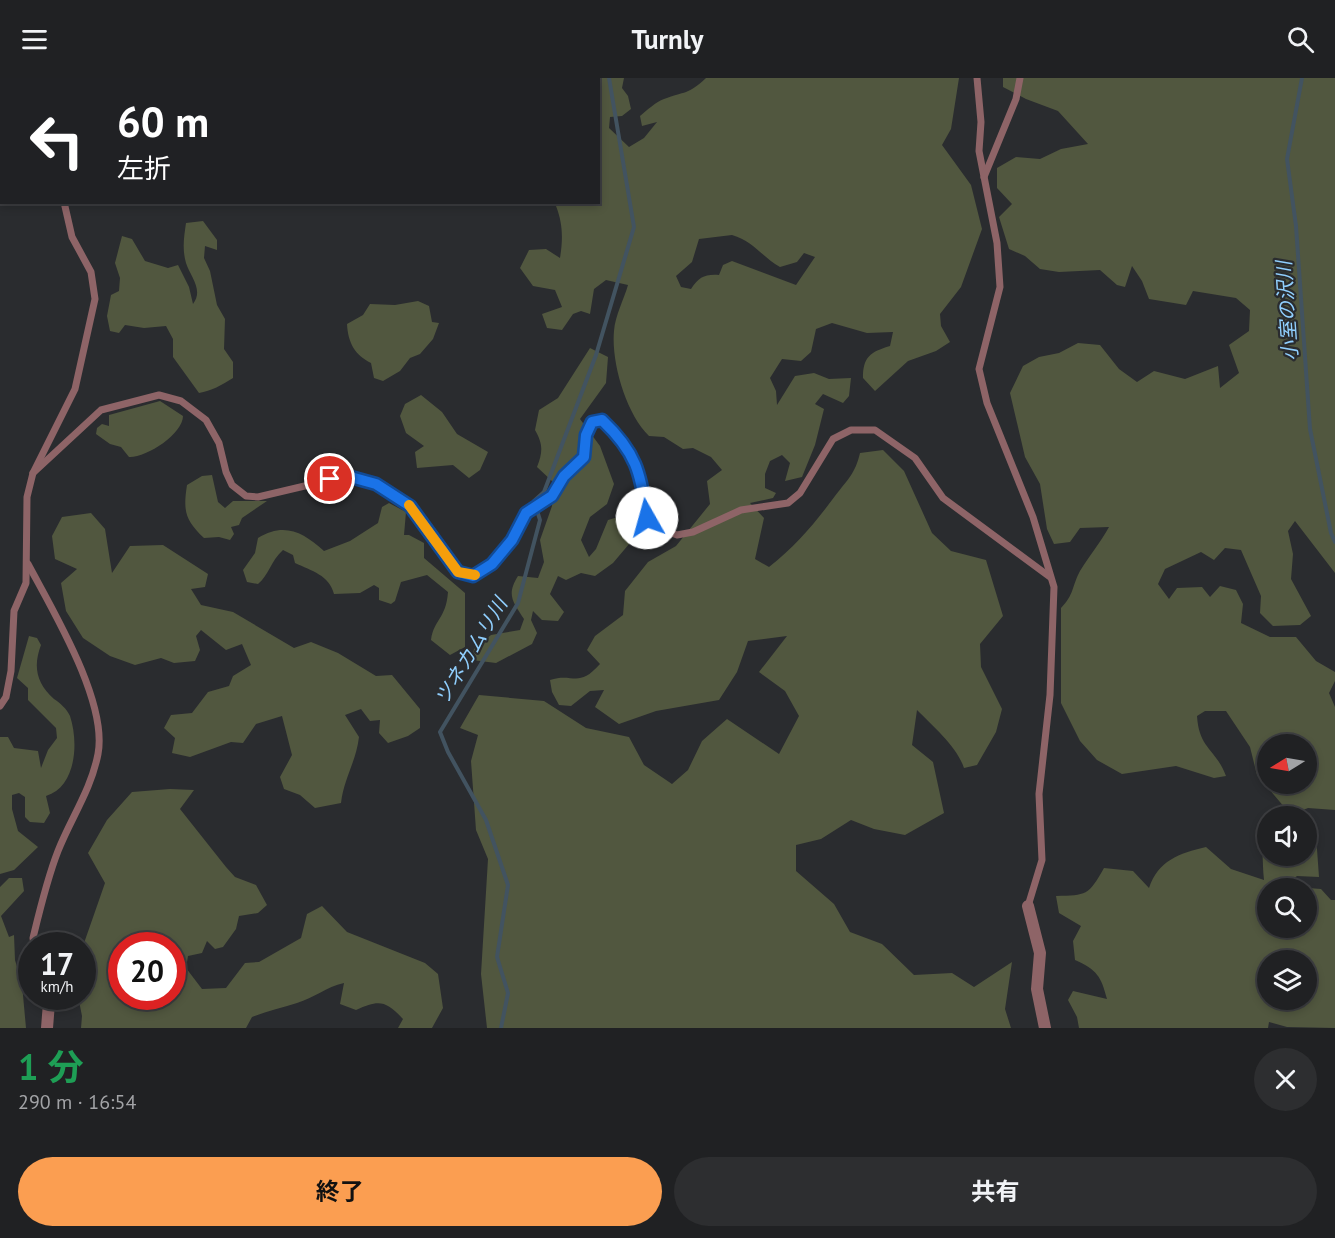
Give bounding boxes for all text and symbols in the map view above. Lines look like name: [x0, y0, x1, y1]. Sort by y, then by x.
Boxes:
text: Turnly: [631, 22, 704, 56]
icon: menu: [18, 23, 51, 56]
icon: search: [1284, 23, 1317, 56]
text: 60 m: [117, 94, 209, 149]
icon: left: [18, 102, 96, 180]
text: 左折: [117, 151, 171, 185]
water label: 小室の沢川: [1270, 258, 1303, 362]
pin: [304, 453, 355, 504]
icon: arrive: [313, 462, 346, 495]
position arrow: [615, 486, 679, 550]
water label: ツネカムリ川: [429, 591, 514, 709]
north arrow: [1257, 734, 1317, 794]
map controls: [1257, 734, 1317, 1010]
button: sound: [1257, 806, 1317, 866]
button: search: [1257, 878, 1317, 938]
speed limit sign: 20: [108, 932, 186, 1010]
text: 17: [40, 944, 74, 983]
button: layers: [1257, 950, 1317, 1010]
text: km/h: [41, 977, 73, 996]
text: 1 分: [18, 1043, 84, 1090]
button: close: [1254, 1048, 1317, 1111]
text: 290 m · 16:54: [18, 1089, 136, 1115]
button: 終了: [18, 1157, 662, 1226]
button: 共有: [674, 1157, 1317, 1226]

